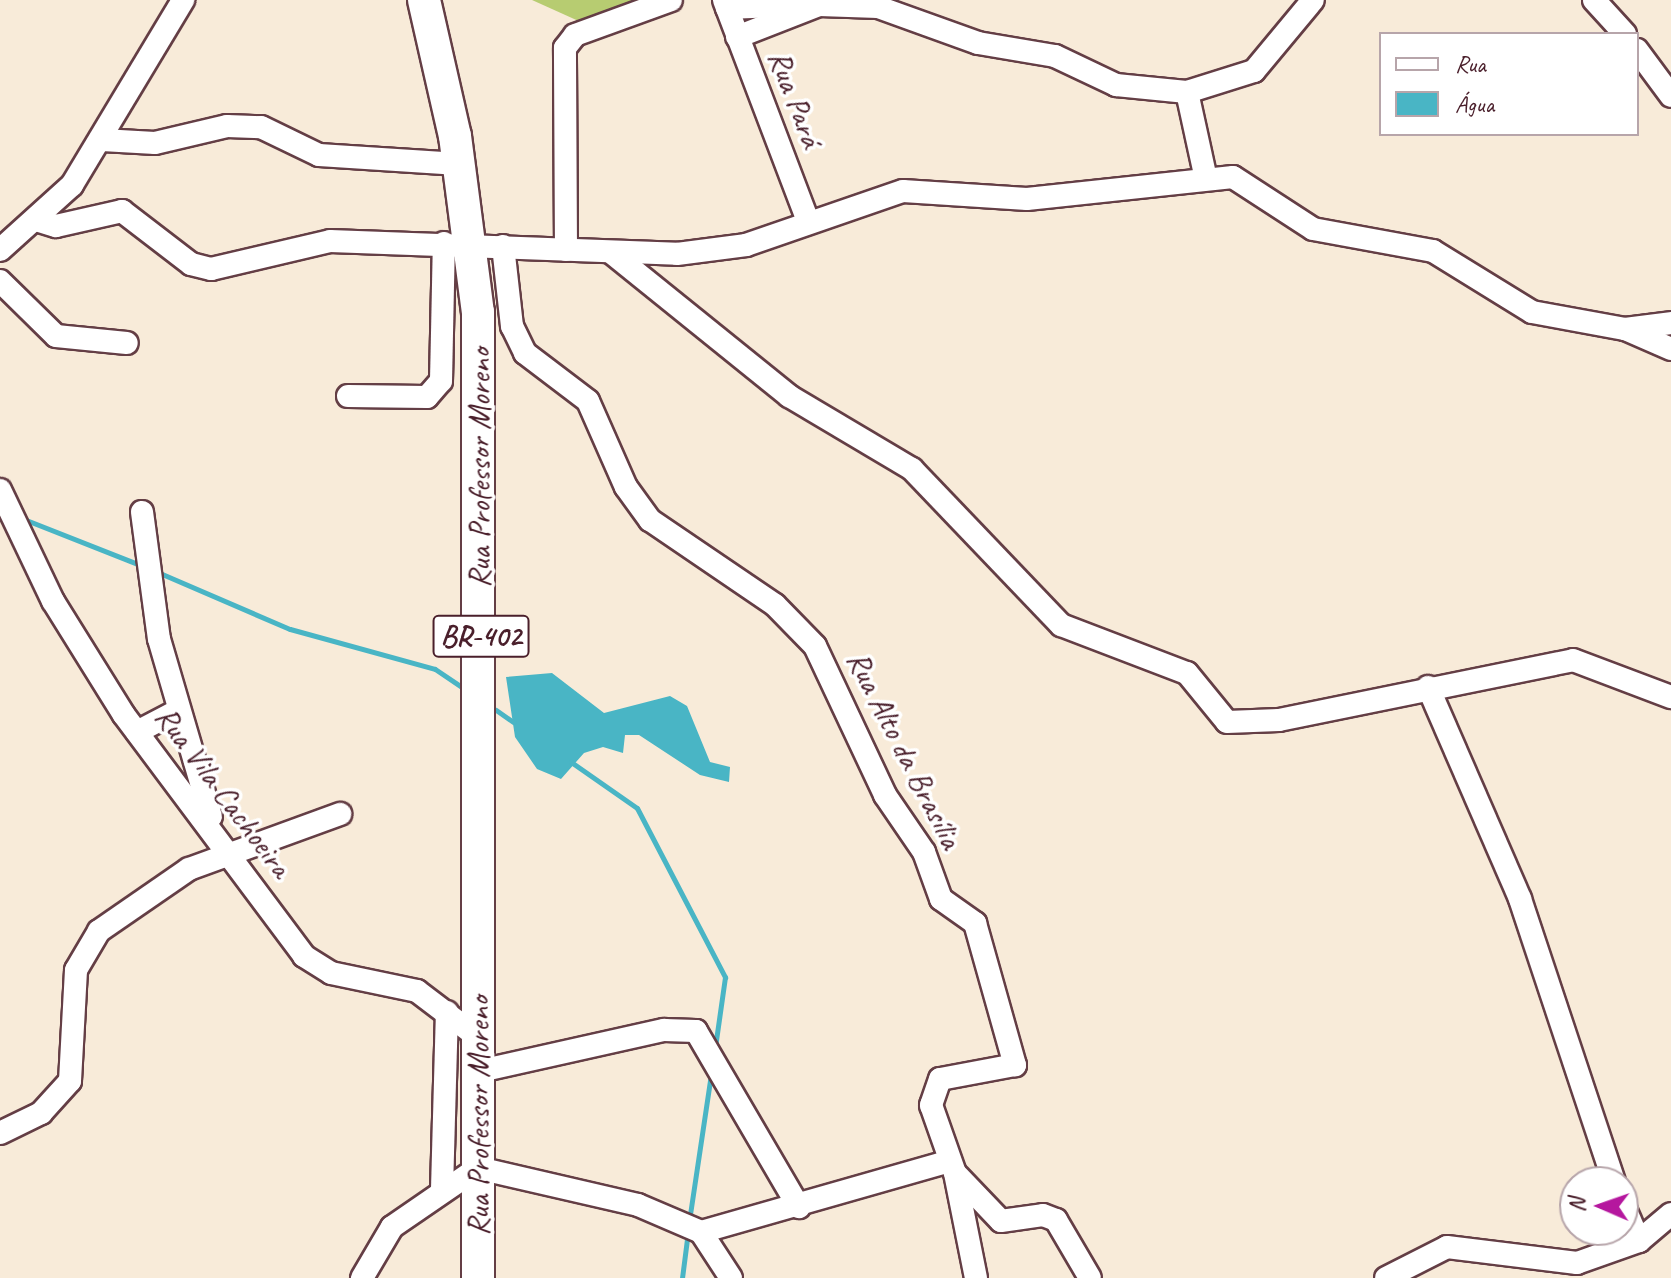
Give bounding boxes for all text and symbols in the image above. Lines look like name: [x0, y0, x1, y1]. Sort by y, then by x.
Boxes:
legend: [1379, 32, 1639, 136]
street label: Rua Pará: [759, 45, 831, 153]
text: Rua: [1455, 49, 1486, 79]
text: Água: [1455, 89, 1494, 119]
street label: Rua Professor Moreno: [461, 348, 499, 588]
road number: BR-402: [431, 610, 531, 662]
street label: Rua Alto da Brasília: [838, 645, 970, 855]
street label: Rua Vila Cachoeira: [146, 699, 300, 885]
street label: Rua Professor Moreno: [460, 996, 498, 1236]
north arrow: [1559, 1166, 1639, 1246]
text: N: [1563, 1198, 1591, 1213]

